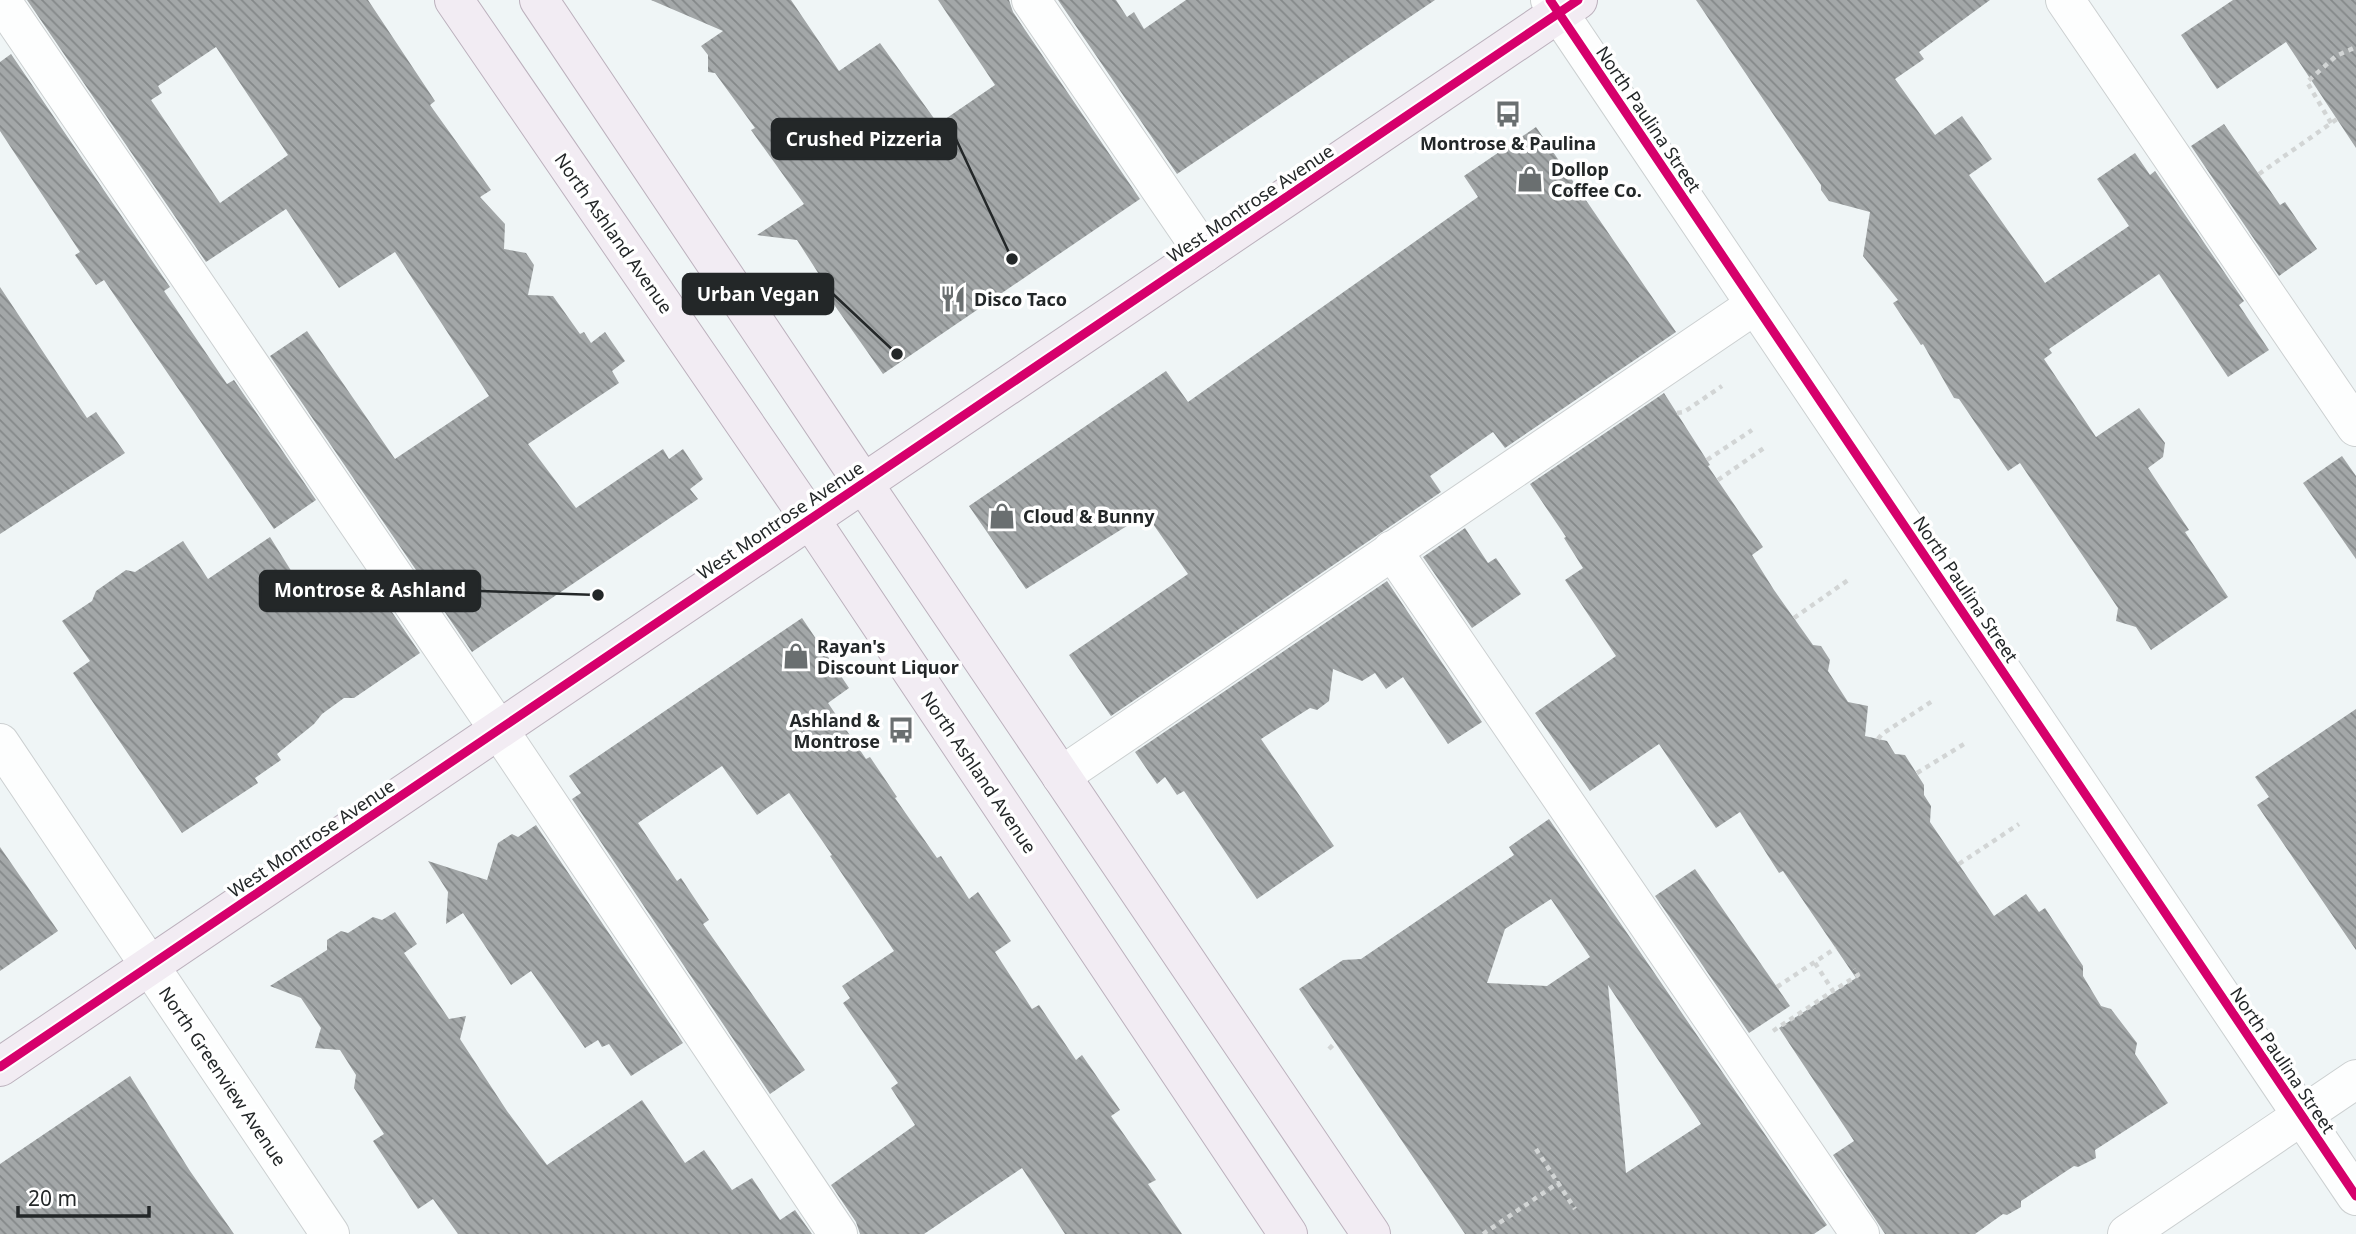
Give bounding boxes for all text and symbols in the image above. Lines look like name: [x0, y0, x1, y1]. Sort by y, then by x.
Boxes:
street label: North Paulina Street: [1591, 41, 1707, 197]
bus stop icon: Montrose & Paulina: [1493, 99, 1523, 129]
callout: Crushed Pizzeria: [772, 119, 956, 159]
text: Crushed Pizzeria: [786, 126, 942, 152]
place label: Montrose & Paulina: [1420, 131, 1596, 155]
street label: West Montrose Avenue: [1162, 138, 1338, 268]
street label: North Ashland Avenue: [550, 148, 678, 318]
place label: Dollop Coffee Co.: [1551, 157, 1642, 202]
shop icon: Dollop Coffee Co.: [1515, 164, 1545, 194]
callout: Urban Vegan: [683, 274, 833, 314]
text: Urban Vegan: [697, 281, 819, 307]
restaurant icon: Disco Taco: [938, 284, 968, 314]
place label: Disco Taco: [974, 287, 1067, 311]
street label: West Montrose Avenue: [692, 455, 868, 585]
shop icon: Cloud & Bunny: [987, 501, 1017, 531]
place label: Cloud & Bunny: [1023, 504, 1155, 528]
street label: North Paulina Street: [1908, 511, 2024, 667]
callout: Montrose & Ashland: [260, 571, 480, 611]
text: Montrose & Ashland: [274, 577, 466, 603]
place label: Rayan's Discount Liquor: [817, 634, 959, 679]
shop icon: Rayan's Discount Liquor: [781, 641, 811, 671]
street label: North Ashland Avenue: [916, 686, 1042, 858]
place label: Ashland & Montrose: [789, 708, 880, 753]
bus stop icon: Ashland & Montrose: [886, 715, 916, 745]
street label: West Montrose Avenue: [223, 773, 399, 903]
street label: North Greenview Avenue: [154, 982, 292, 1170]
street label: North Paulina Street: [2225, 982, 2341, 1138]
scale bar: [18, 1174, 149, 1218]
text: 20 m: [28, 1184, 77, 1212]

